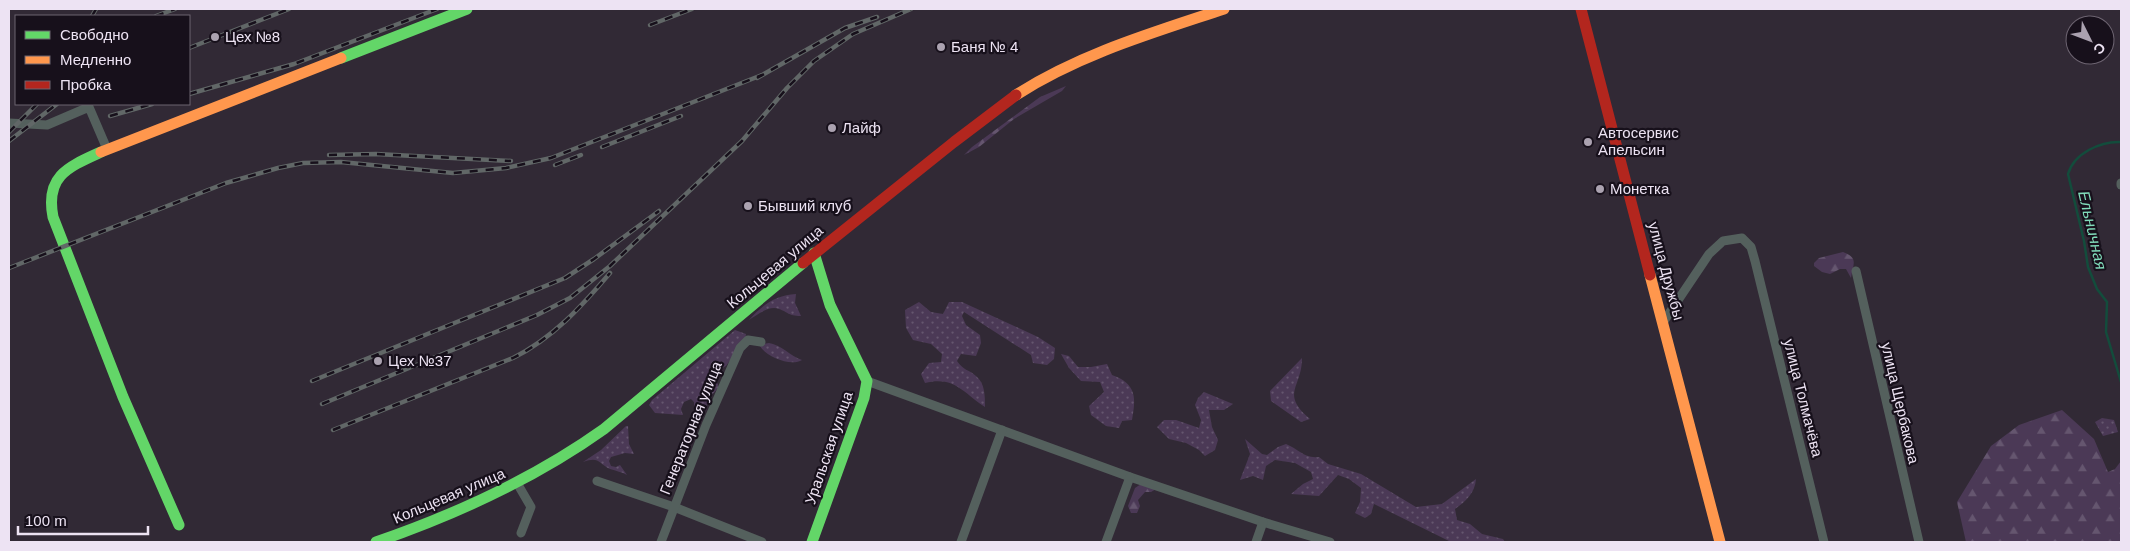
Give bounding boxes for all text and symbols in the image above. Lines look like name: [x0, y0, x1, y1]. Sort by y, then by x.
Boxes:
legend: [15, 15, 190, 105]
north arrow: [2065, 15, 2115, 65]
text: Свободно: [60, 26, 129, 43]
place label: Цех №8: [225, 28, 280, 45]
marker: Цех №8: [209, 31, 221, 43]
place label: Баня № 4: [951, 38, 1018, 55]
text: С: [2090, 40, 2109, 58]
marker: Баня № 4: [935, 41, 947, 53]
text: Медленно: [60, 51, 131, 68]
text: Пробка: [60, 76, 112, 93]
place label: Лайф: [842, 119, 881, 136]
marker: Лайф: [826, 122, 838, 134]
place label: Автосервис Апельсин: [1598, 124, 1679, 158]
marker: Автосервис Апельсин: [1582, 136, 1594, 148]
place label: Монетка: [1610, 180, 1670, 197]
marker: Монетка: [1594, 183, 1606, 195]
water label: Ельничная: [2075, 189, 2110, 272]
place label: Бывший клуб: [758, 197, 851, 214]
marker: Бывший клуб: [742, 200, 754, 212]
street label: улица Дружбы: [1645, 220, 1688, 322]
street label: Кольцевая улица: [723, 221, 827, 312]
street label: улица Толмачёва: [1781, 337, 1827, 459]
street label: улица Щербакова: [1878, 341, 1923, 466]
place label: Цех №37: [388, 352, 452, 369]
marker: Цех №37: [372, 355, 384, 367]
street label: Генераторная улица: [656, 358, 725, 497]
street label: Уральская улица: [801, 388, 856, 507]
street label: Кольцевая улица: [390, 464, 508, 527]
scale bar: [18, 504, 148, 536]
text: 100 m: [25, 512, 67, 529]

